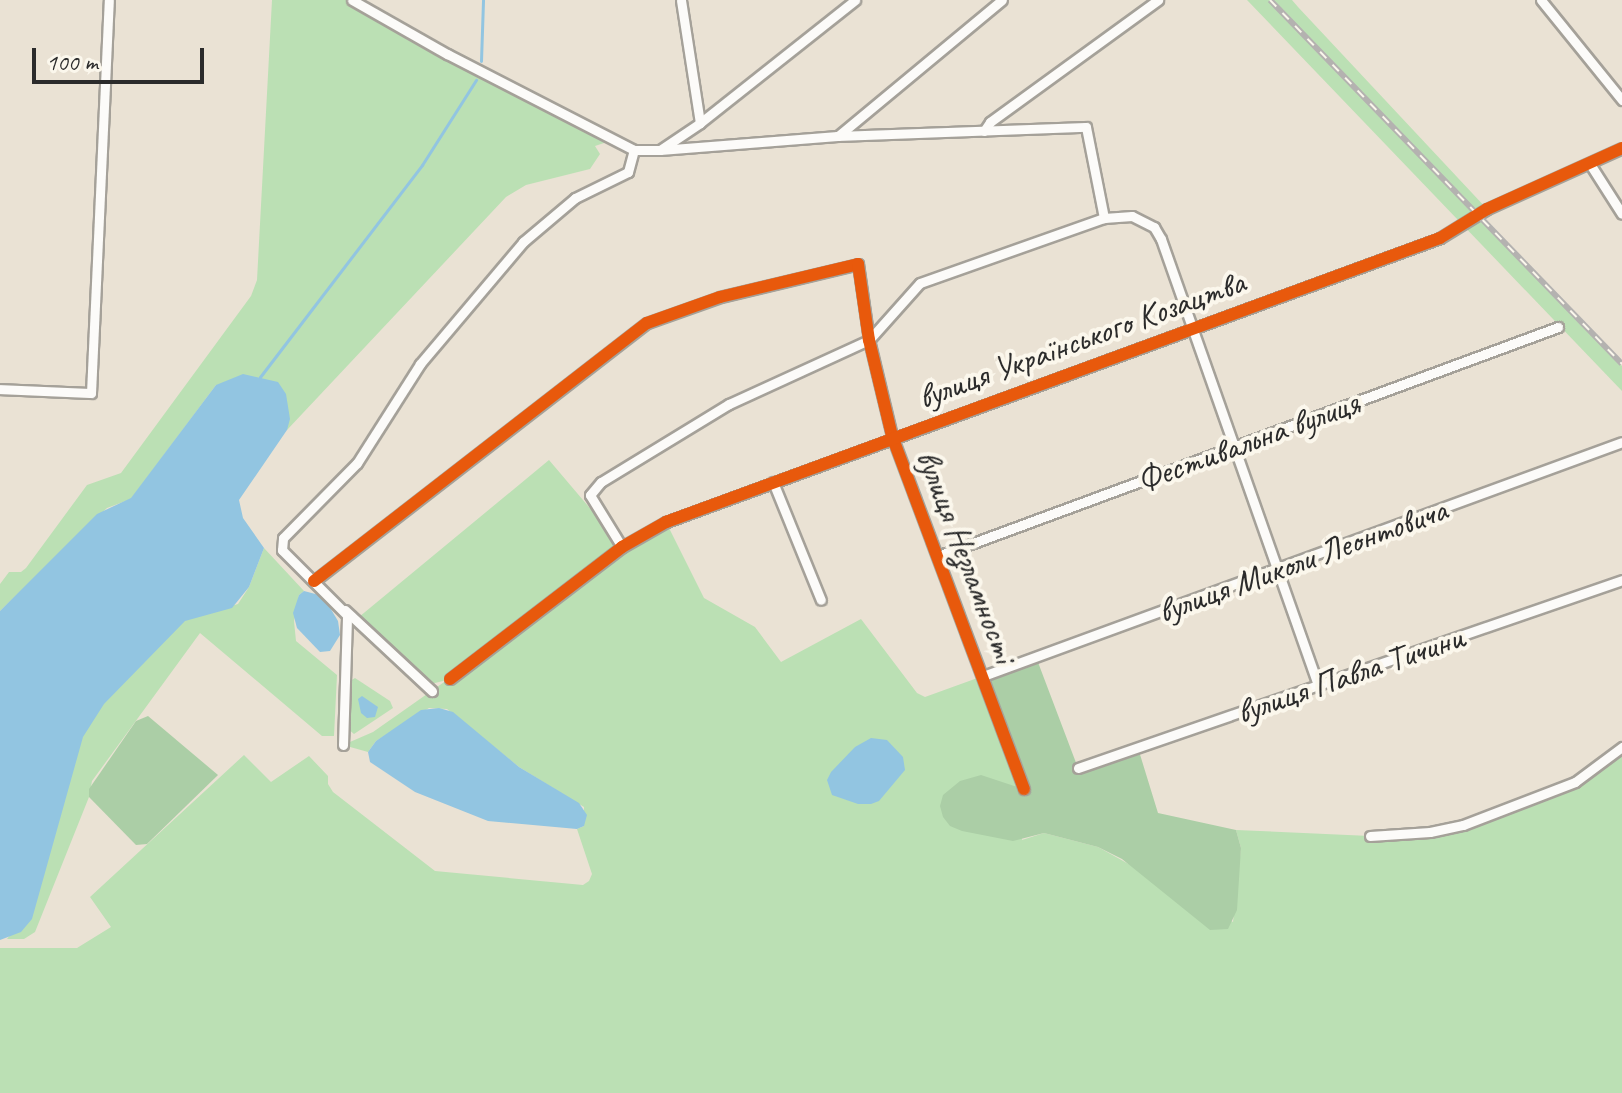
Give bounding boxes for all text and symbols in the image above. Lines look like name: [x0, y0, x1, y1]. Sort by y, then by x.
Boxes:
scale bar: [36, 32, 208, 82]
text: 100 m: [46, 47, 98, 77]
street label: вулиця Українського Козацтва: [915, 262, 1247, 416]
street label: Фестивальна вулиця: [1130, 381, 1366, 501]
street label: вулиця Незламності: [908, 444, 1026, 668]
street label: вулиця Миколи Леонтовича: [1150, 488, 1454, 632]
street label: вулиця Павла Тичини: [1232, 617, 1468, 731]

